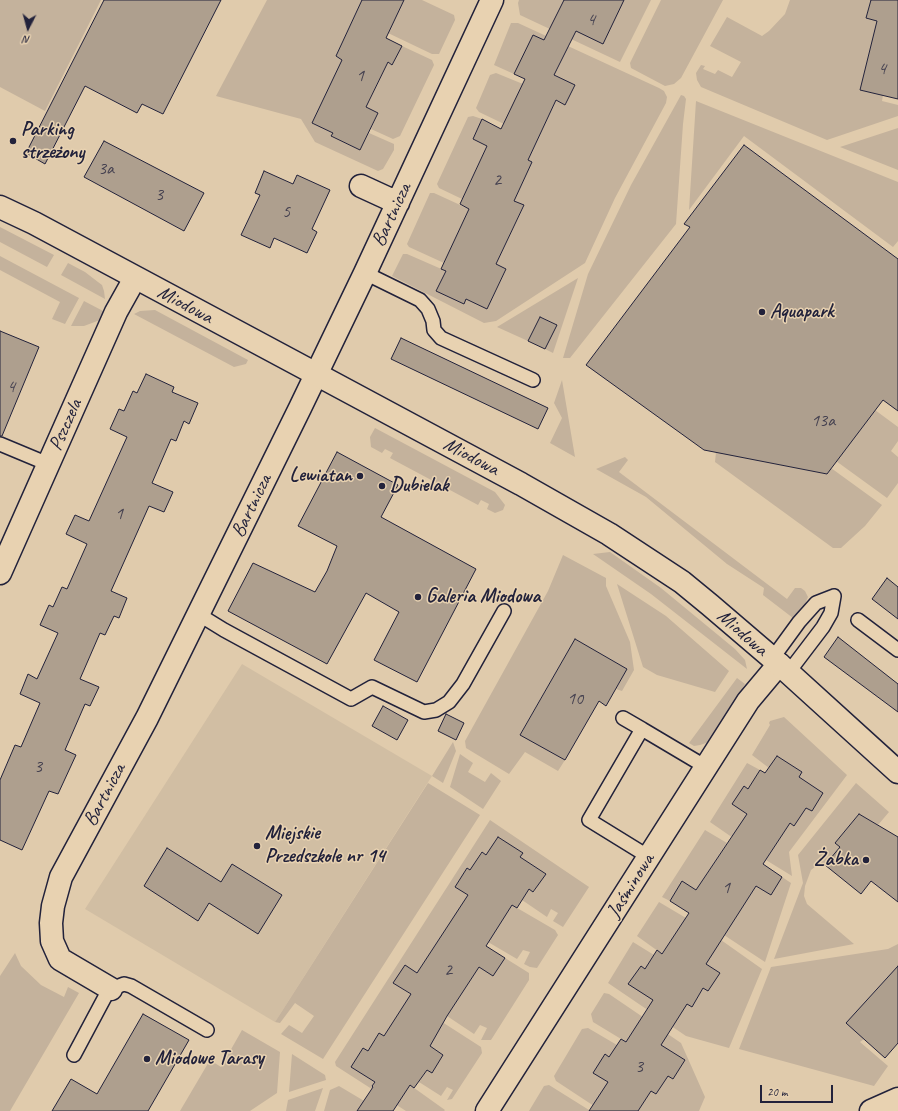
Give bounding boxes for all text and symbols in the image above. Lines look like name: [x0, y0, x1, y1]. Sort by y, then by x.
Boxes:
north arrow: [8, 8, 48, 48]
house number: 4: [587, 9, 595, 31]
text: N: [23, 33, 31, 47]
house number: 4: [878, 58, 886, 80]
house number: 1: [356, 65, 364, 87]
place label: Parking strzeżony: [21, 118, 84, 165]
marker: Parking strzeżony: [8, 136, 18, 146]
house number: 3a: [98, 158, 114, 180]
house number: 2: [493, 169, 501, 191]
street label: Bartnicza: [367, 179, 417, 251]
house number: 3: [155, 184, 163, 206]
house number: 5: [282, 201, 290, 223]
street label: Miodowa: [153, 280, 217, 330]
place label: Aquapark: [770, 300, 834, 324]
marker: Aquapark: [757, 307, 767, 317]
house number: 4: [7, 376, 15, 398]
street label: Pszczela: [44, 396, 88, 454]
house number: 13a: [811, 410, 835, 432]
street label: Miodowa: [439, 432, 503, 482]
place label: Lewiatan: [289, 464, 352, 488]
street label: Bartnicza: [226, 470, 278, 542]
marker: Lewiatan: [355, 471, 365, 481]
place label: Dubielak: [390, 474, 448, 498]
marker: Dubielak: [377, 481, 387, 491]
house number: 1: [115, 503, 123, 525]
place label: Galeria Miodowa: [426, 585, 540, 609]
marker: Galeria Miodowa: [413, 592, 423, 602]
street label: Miodowa: [712, 604, 772, 662]
house number: 10: [567, 688, 583, 710]
house number: 3: [34, 756, 42, 778]
street label: Bartnicza: [79, 760, 131, 830]
place label: Miejskie Przedszkole nr 14: [265, 822, 385, 869]
marker: Miejskie Przedszkole nr 14: [252, 841, 262, 851]
place label: Żabka: [814, 848, 858, 872]
street label: Jaśminowa: [602, 850, 660, 922]
marker: Żabka: [861, 855, 871, 865]
house number: 1: [722, 877, 730, 899]
house number: 2: [444, 959, 452, 981]
place label: Miodowe Tarasy: [155, 1047, 264, 1071]
marker: Miodowe Tarasy: [142, 1054, 152, 1064]
house number: 3: [635, 1056, 643, 1078]
scale bar: [762, 1077, 835, 1103]
text: 20 m: [767, 1084, 787, 1100]

